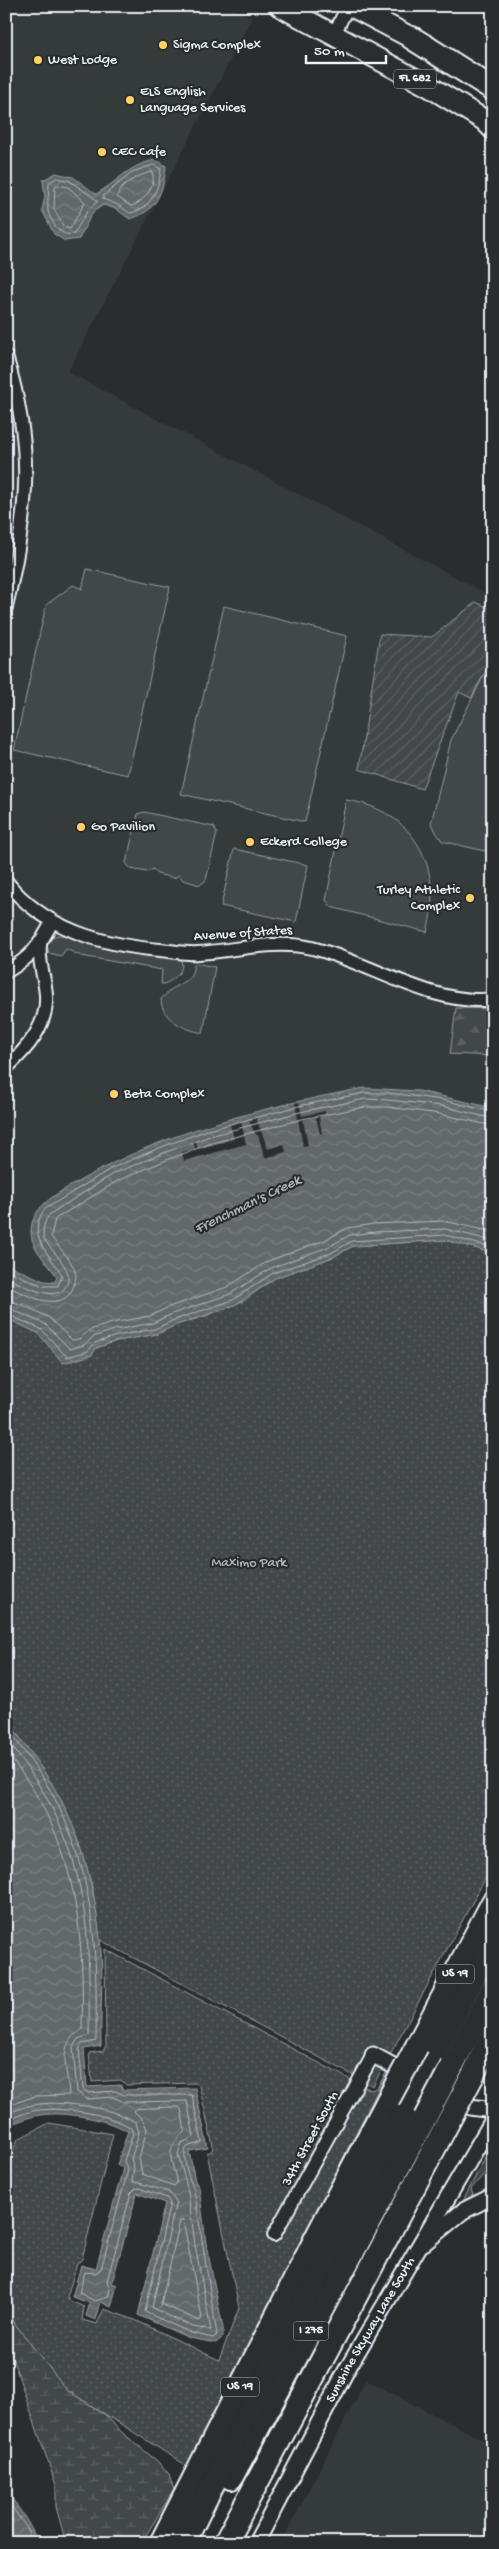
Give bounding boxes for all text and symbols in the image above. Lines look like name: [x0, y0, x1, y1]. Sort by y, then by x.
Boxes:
scale bar: [306, 32, 386, 64]
place label: Sigma Complex: [173, 37, 262, 54]
marker: Sigma Complex: [157, 39, 169, 51]
text: 50 m: [314, 43, 345, 61]
place label: West Lodge: [48, 52, 118, 69]
marker: West Lodge: [32, 54, 44, 66]
road number: FL 682: [394, 70, 436, 88]
place label: ELS English Language Services: [140, 84, 246, 117]
marker: ELS English Language Services: [124, 94, 136, 106]
place label: CEC Cafe: [112, 144, 167, 161]
marker: CEC Cafe: [96, 146, 108, 158]
place label: Go Pavilion: [91, 819, 156, 836]
marker: Go Pavilion: [75, 821, 87, 833]
place label: Eckerd College: [260, 834, 348, 851]
marker: Eckerd College: [244, 836, 256, 848]
place label: Turley Athletic Complex: [376, 882, 461, 915]
marker: Turley Athletic Complex: [464, 892, 476, 904]
street label: Avenue of States: [193, 922, 293, 946]
place label: Beta Complex: [123, 1086, 205, 1103]
marker: Beta Complex: [108, 1088, 120, 1100]
water label: Frenchman's Creek: [192, 1171, 305, 1238]
park label: Maximo Park: [211, 1555, 288, 1572]
road number: US 19: [436, 1965, 474, 1984]
street label: 34th Street South: [278, 2088, 343, 2190]
street label: Sunshine Skyway Lane South: [322, 2254, 419, 2406]
road number: I 275: [294, 2322, 328, 2340]
road number: US 19: [221, 2378, 259, 2396]

